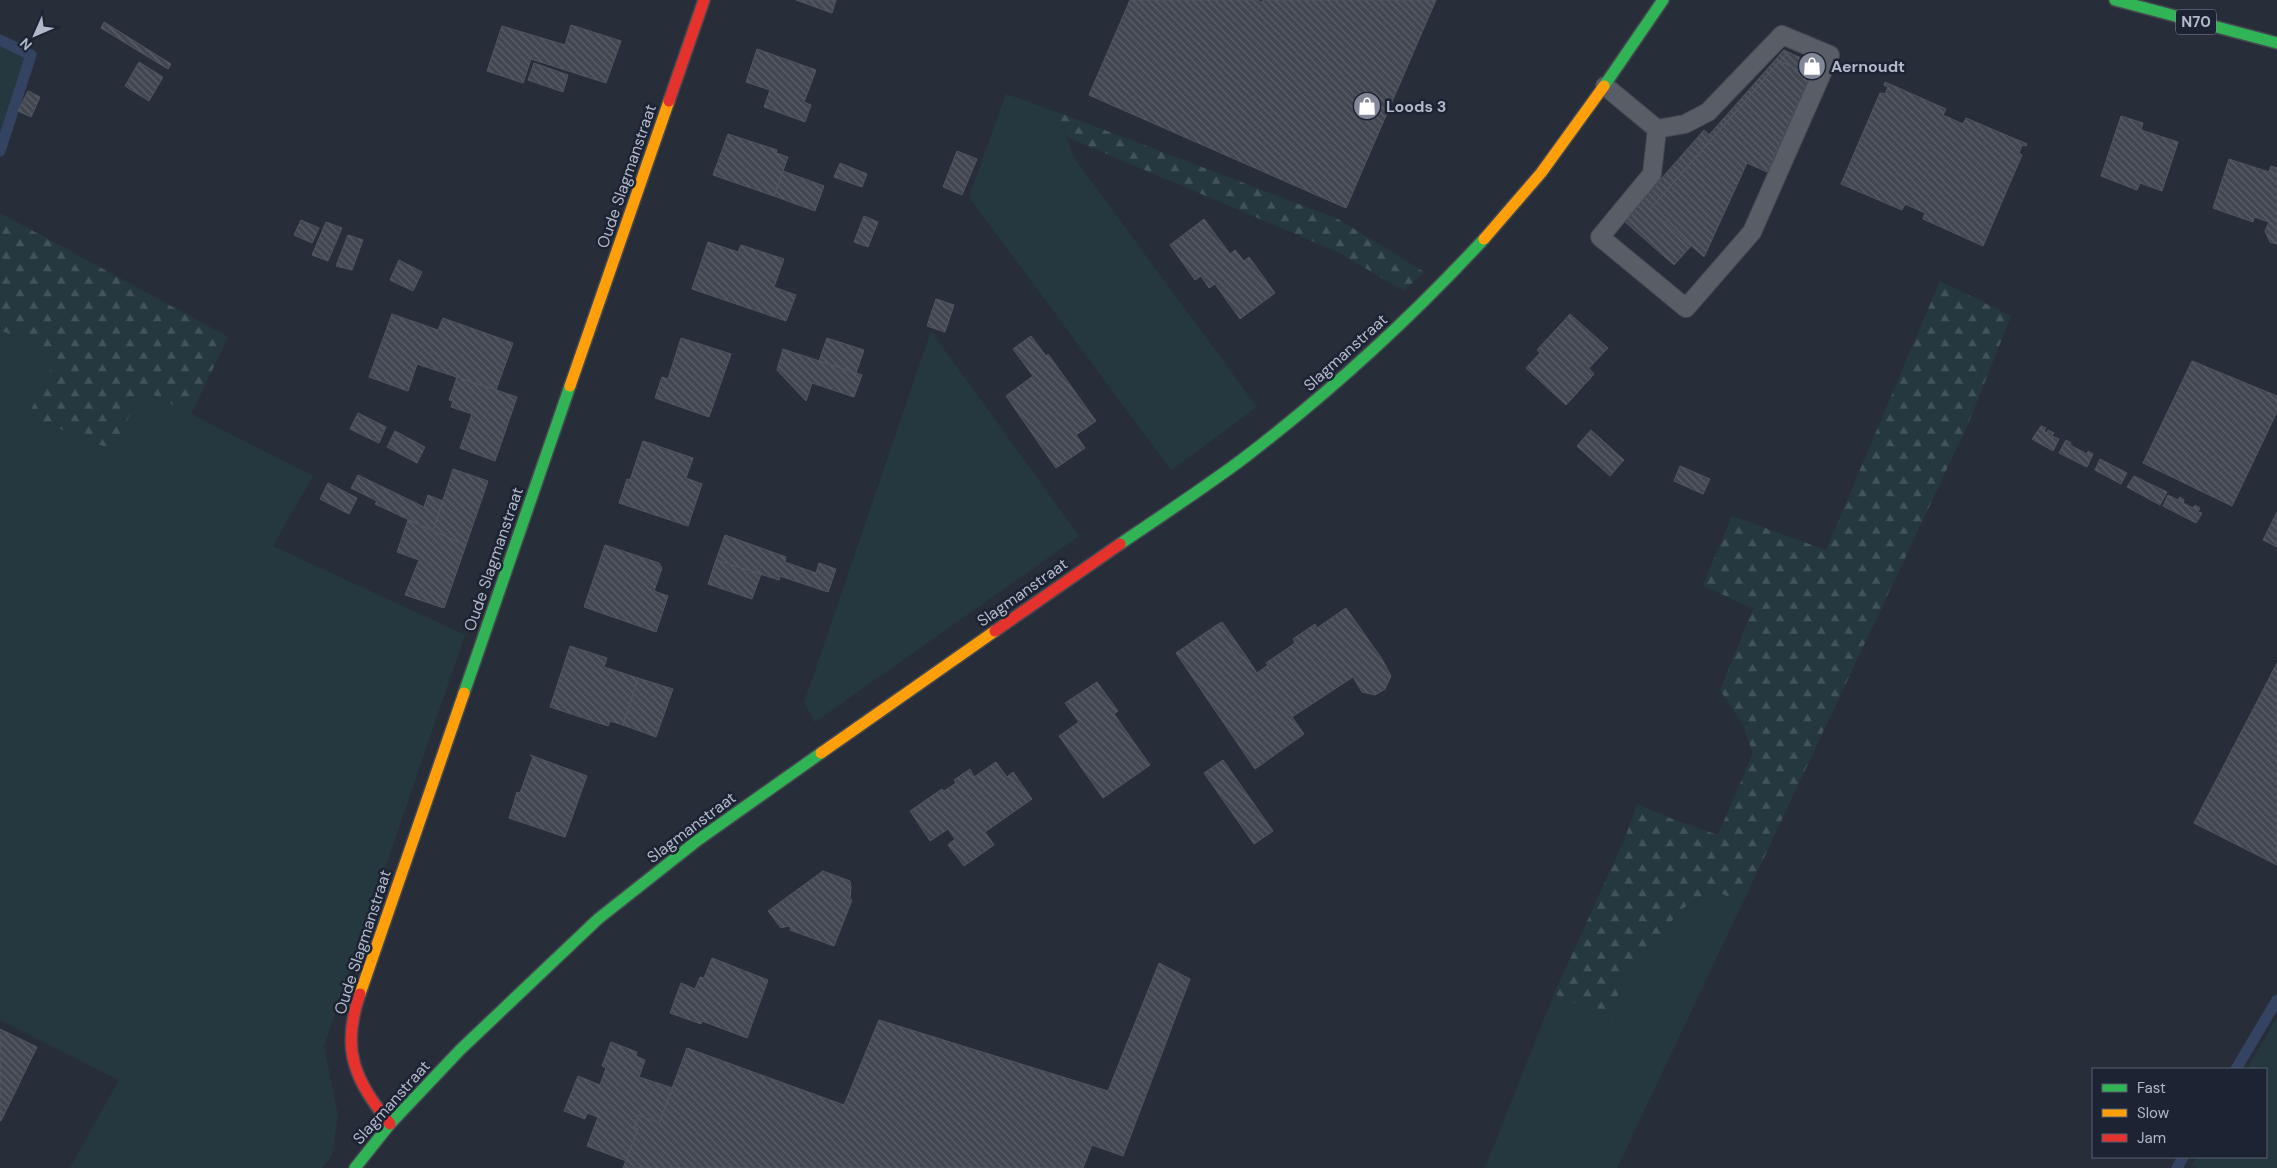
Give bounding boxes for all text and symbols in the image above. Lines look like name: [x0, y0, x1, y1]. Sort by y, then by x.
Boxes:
north arrow: [10, 10, 60, 60]
road number: N70: [2176, 10, 2216, 34]
text: N: [16, 34, 36, 54]
shop icon: Aernoudt: [1797, 51, 1827, 81]
place label: Aernoudt: [1831, 56, 1905, 77]
shop icon: Loods 3: [1352, 91, 1382, 121]
place label: Loods 3: [1386, 96, 1446, 117]
street label: Oude Slagmanstraat: [592, 101, 661, 251]
street label: Slagmanstraat: [1299, 309, 1392, 396]
street label: Oude Slagmanstraat: [459, 484, 528, 634]
street label: Slagmanstraat: [973, 553, 1072, 631]
street label: Slagmanstraat: [643, 787, 740, 868]
street label: Oude Slagmanstraat: [329, 867, 396, 1017]
street label: Slagmanstraat: [348, 1056, 435, 1149]
legend: [2092, 1068, 2267, 1158]
text: Fast: [2137, 1078, 2166, 1098]
text: Slow: [2137, 1103, 2170, 1123]
text: Jam: [2137, 1128, 2166, 1148]

